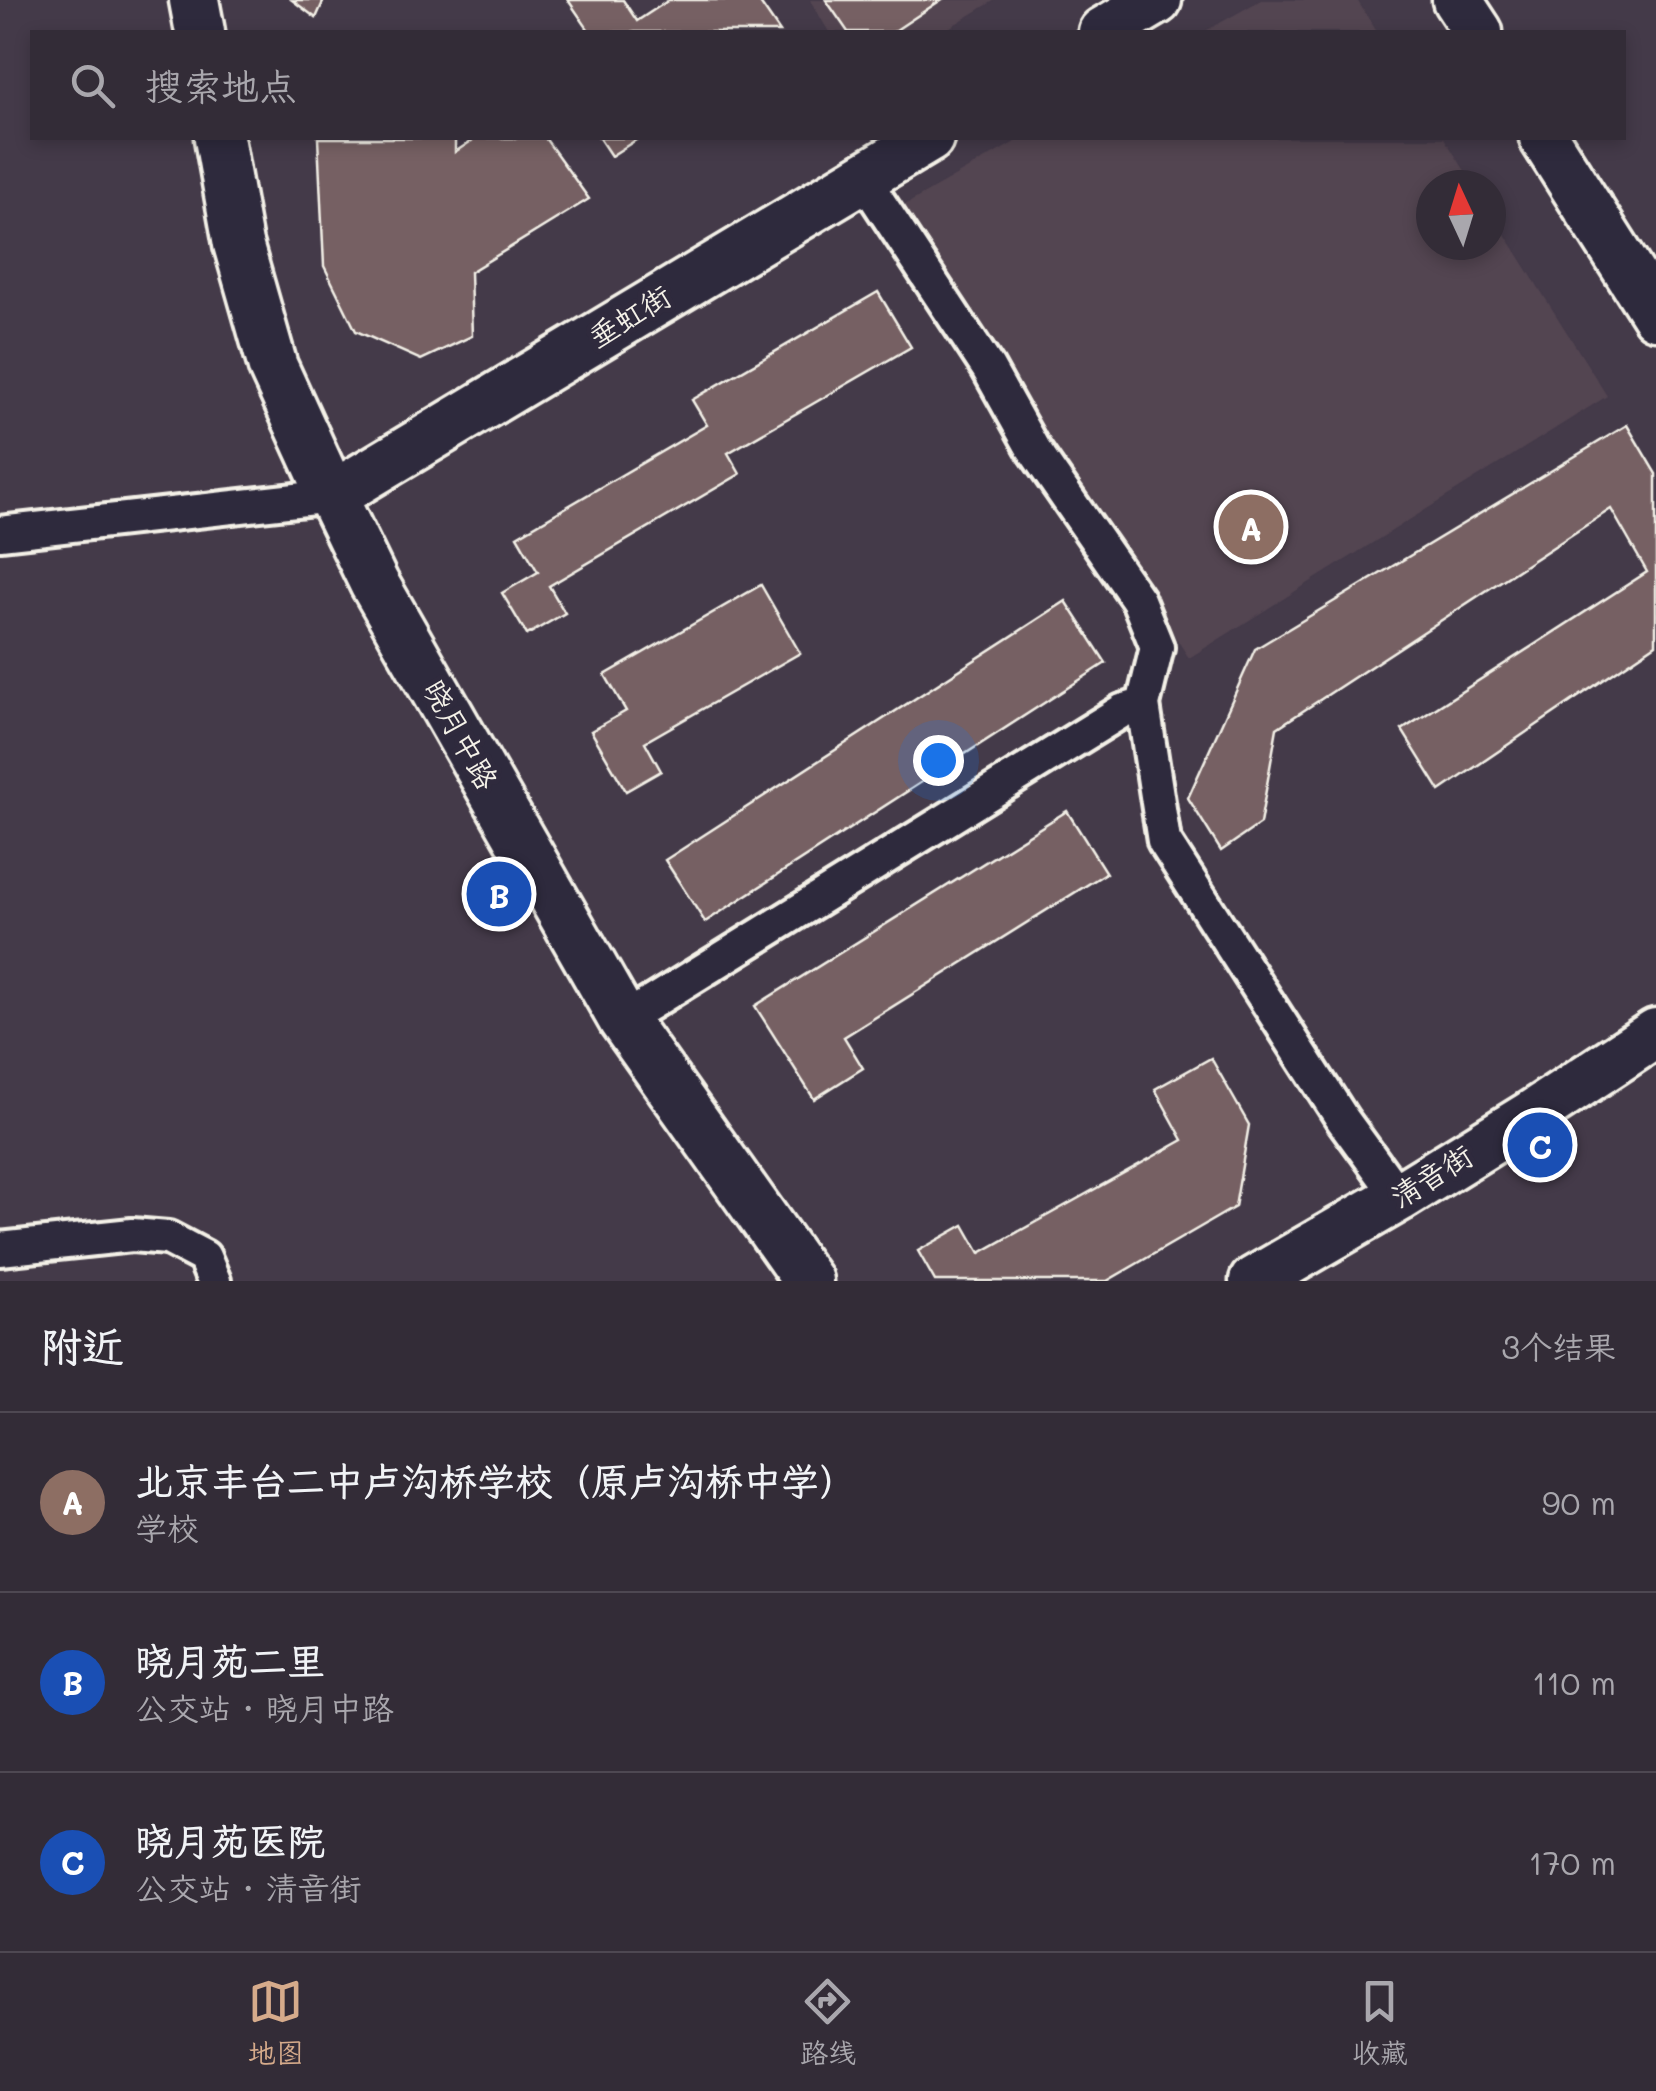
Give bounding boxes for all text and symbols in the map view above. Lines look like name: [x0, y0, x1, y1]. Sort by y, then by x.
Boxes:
search box: [30, 30, 1626, 140]
icon: search: [65, 58, 120, 113]
text: 搜索地点: [145, 60, 297, 110]
north arrow: [1416, 170, 1506, 260]
street label: 垂虹街: [580, 275, 678, 356]
pin: A: [1218, 490, 1284, 564]
street label: 晓月中路: [415, 672, 508, 796]
your location: [913, 735, 964, 786]
pin: B: [466, 856, 532, 932]
pin: C: [1508, 1108, 1572, 1182]
street label: 清音街: [1382, 1134, 1480, 1216]
text: 附近: [40, 1318, 124, 1373]
text: 3个结果: [1501, 1325, 1616, 1367]
text: 北京丰台二中卢沟桥学校（原卢沟桥中学）: [135, 1455, 857, 1505]
text: A: [61, 1481, 84, 1523]
text: 90 m: [1542, 1481, 1616, 1523]
text: 学校: [135, 1506, 199, 1548]
text: 晓月苑二里: [135, 1635, 325, 1685]
text: B: [62, 1661, 83, 1703]
text: 110 m: [1532, 1661, 1616, 1703]
text: 公交站 · 晓月中路: [135, 1686, 393, 1728]
text: 晓月苑医院: [135, 1815, 325, 1865]
text: C: [61, 1841, 84, 1883]
text: 170 m: [1528, 1841, 1616, 1883]
text: 公交站 · 清音街: [135, 1866, 361, 1908]
tab: 地图: [248, 1974, 304, 2071]
tab: 路线: [800, 1974, 856, 2071]
tab: 收藏: [1352, 1974, 1408, 2071]

